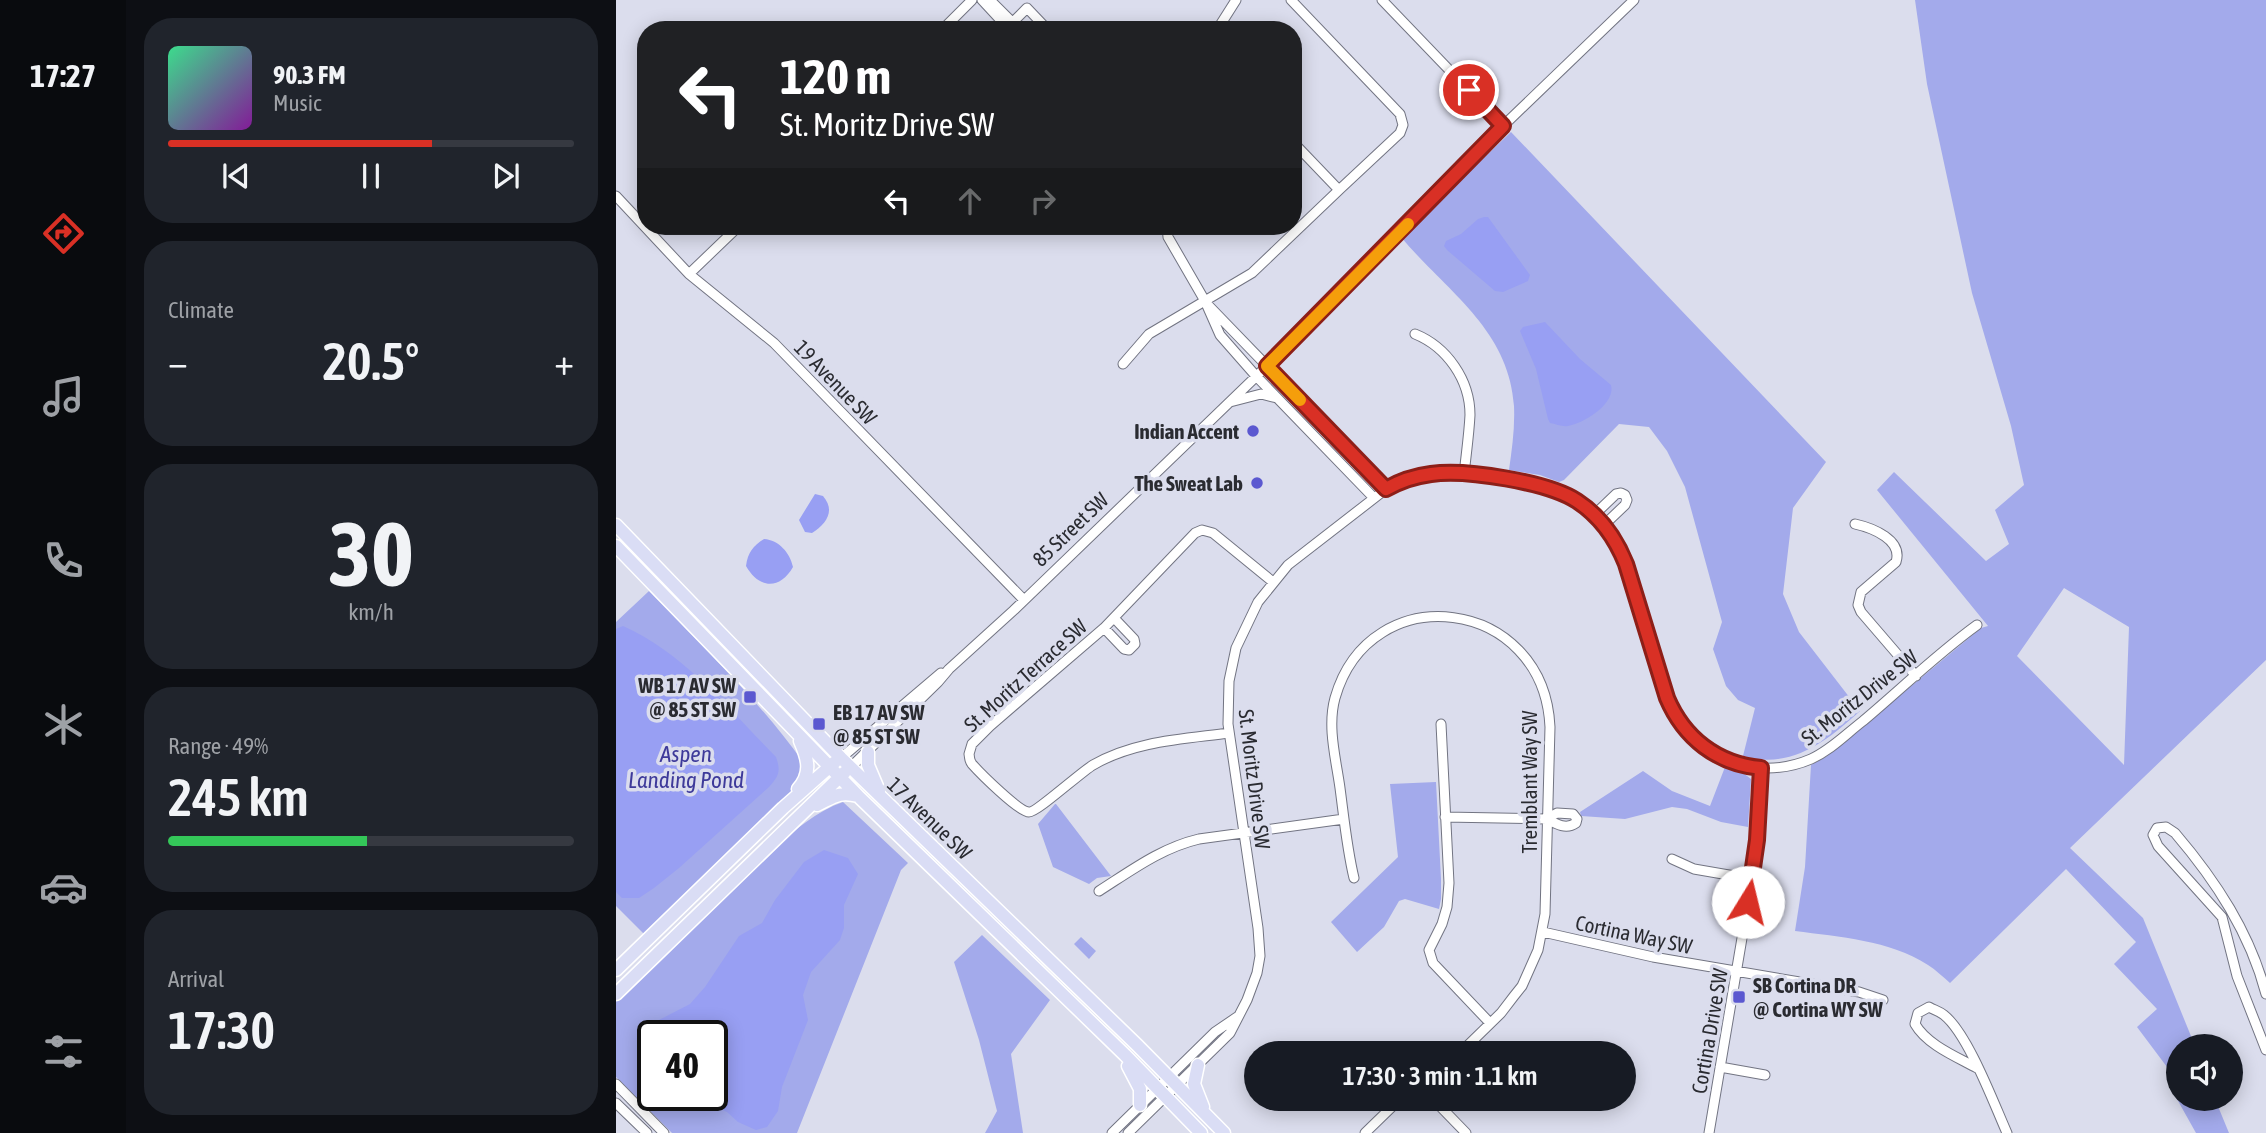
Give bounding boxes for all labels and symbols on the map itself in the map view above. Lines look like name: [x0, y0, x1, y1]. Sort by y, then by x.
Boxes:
pin: [1439, 60, 1499, 120]
street label: 19 Avenue SW: [790, 335, 883, 430]
place label: Indian Accent: [1134, 419, 1239, 443]
marker: Indian Accent: [1245, 423, 1261, 439]
place label: The Sweat Lab: [1135, 471, 1243, 495]
marker: The Sweat Lab: [1249, 475, 1265, 491]
street label: 85 Street SW: [1027, 487, 1113, 571]
street label: St. Moritz Terrace SW: [959, 613, 1092, 736]
street label: St. Moritz Drive SW: [1796, 644, 1922, 750]
place label: WB 17 AV SW @ 85 ST SW: [637, 673, 737, 721]
marker: WB 17 AV SW @ 85 ST SW: [742, 689, 758, 705]
place label: EB 17 AV SW @ 85 ST SW: [833, 700, 925, 748]
street label: St. Moritz Drive SW: [1235, 708, 1276, 851]
street label: Tremblant Way SW: [1517, 710, 1541, 854]
marker: EB 17 AV SW @ 85 ST SW: [811, 716, 827, 732]
water label: Aspen Landing Pond: [628, 741, 744, 793]
street label: 17 Avenue SW: [883, 772, 978, 865]
position arrow: [1711, 865, 1785, 939]
street label: Cortina Way SW: [1573, 910, 1695, 958]
street label: Cortina Drive SW: [1686, 966, 1732, 1095]
place label: SB Cortina DR @ Cortina WY SW: [1753, 973, 1884, 1021]
marker: SB Cortina DR @ Cortina WY SW: [1731, 989, 1747, 1005]
speed limit sign: 40: [637, 1020, 728, 1111]

